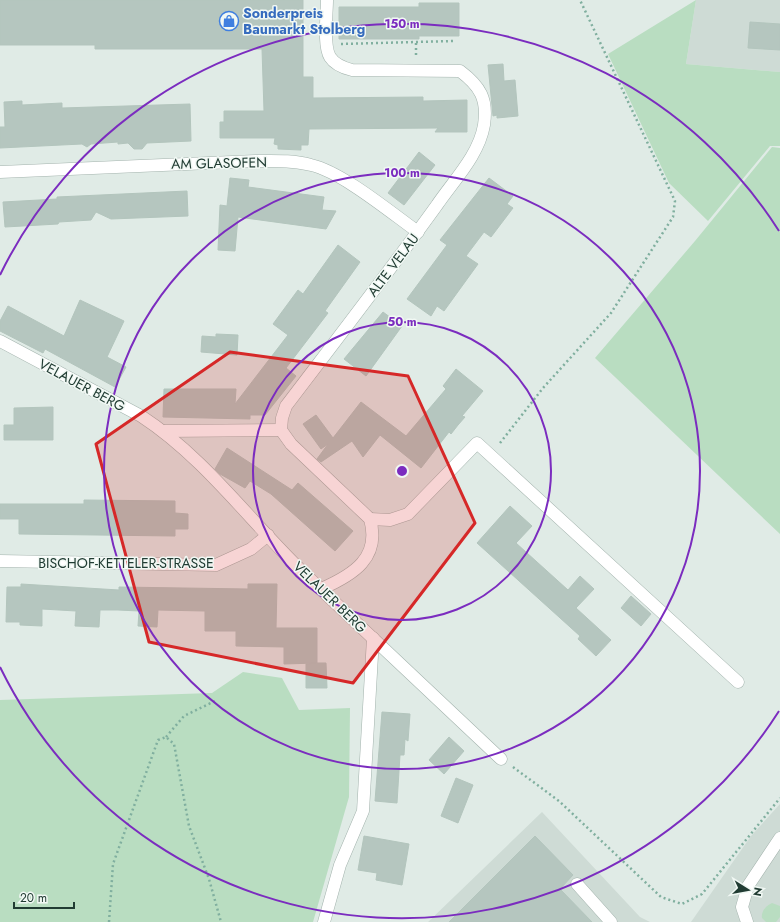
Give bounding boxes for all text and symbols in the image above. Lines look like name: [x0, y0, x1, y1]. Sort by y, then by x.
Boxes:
place label: Sonderpreis Baumarkt Stolberg: [243, 3, 365, 39]
shop icon: Sonderpreis Baumarkt Stolberg: [218, 10, 240, 32]
text: 150 m: [384, 15, 420, 33]
street label: AM GLASOFEN: [171, 152, 267, 174]
text: 100 m: [384, 164, 420, 182]
street label: ALTE VELAU: [363, 229, 423, 301]
text: 50 m: [387, 313, 417, 331]
street label: VELAUER BERG: [35, 354, 129, 416]
centre of rings: [395, 464, 409, 478]
street label: BISCHOF-KETTELER-STRASSE: [38, 553, 214, 573]
street label: VELAUER BERG: [289, 557, 371, 638]
north arrow: [728, 870, 768, 910]
scale bar: [14, 884, 74, 910]
text: N: [749, 886, 767, 898]
text: 20 m: [20, 889, 47, 907]

